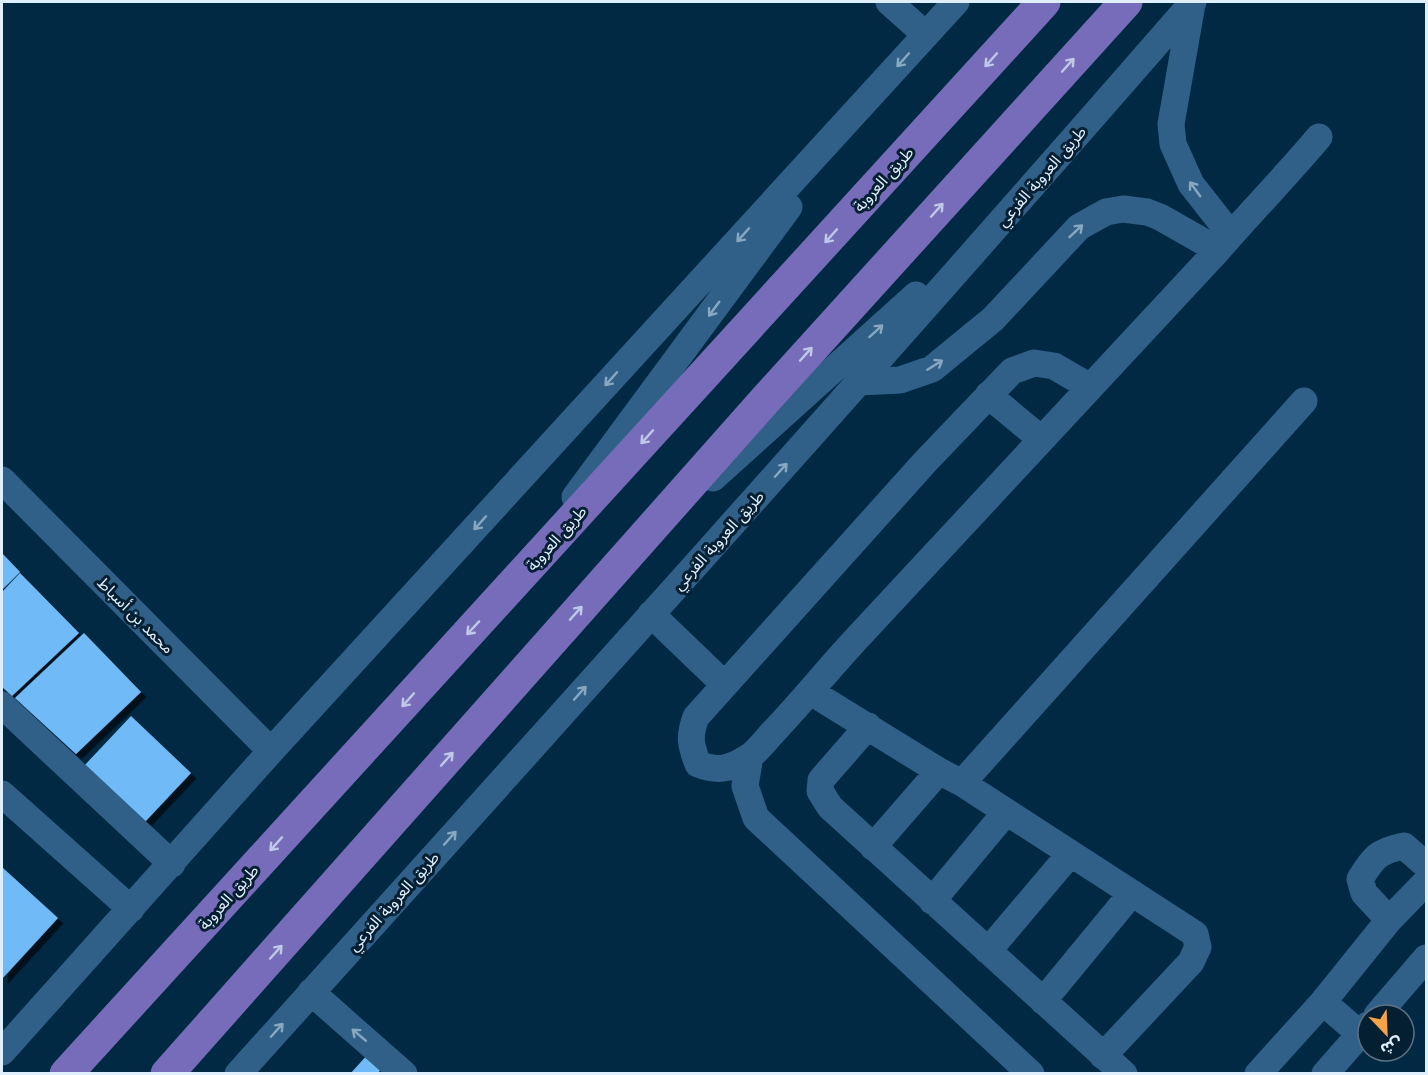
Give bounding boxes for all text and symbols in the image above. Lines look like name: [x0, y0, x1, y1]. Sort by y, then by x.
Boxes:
one-way arrow: [896, 53, 910, 68]
one-way arrow: [984, 53, 998, 68]
one-way arrow: [1061, 58, 1075, 73]
street label: طريق العروبة الفرعي: [992, 121, 1092, 232]
street label: طريق العروبة: [849, 142, 918, 216]
one-way arrow: [1189, 181, 1201, 197]
one-way arrow: [930, 203, 944, 218]
one-way arrow: [1069, 224, 1084, 238]
one-way arrow: [736, 228, 750, 243]
one-way arrow: [824, 228, 838, 243]
one-way arrow: [708, 300, 720, 316]
one-way arrow: [868, 324, 883, 338]
one-way arrow: [799, 347, 813, 362]
one-way arrow: [927, 359, 944, 372]
one-way arrow: [604, 372, 618, 387]
one-way arrow: [640, 430, 654, 445]
one-way arrow: [774, 463, 788, 478]
street label: طريق العروبة الفرعي: [668, 486, 770, 596]
street label: طريق العروبة: [522, 501, 591, 575]
one-way arrow: [473, 515, 487, 530]
street label: محمد بن أسباط: [93, 572, 179, 658]
one-way arrow: [569, 605, 583, 620]
one-way arrow: [467, 620, 481, 635]
one-way arrow: [573, 686, 587, 701]
one-way arrow: [401, 692, 415, 707]
one-way arrow: [440, 751, 454, 766]
one-way arrow: [443, 831, 457, 846]
one-way arrow: [269, 836, 283, 851]
street label: طريق العروبة الفرعي: [343, 847, 445, 957]
street label: طريق العروبة: [194, 860, 263, 934]
one-way arrow: [269, 945, 283, 960]
north arrow: [1356, 1003, 1416, 1063]
one-way arrow: [270, 1023, 284, 1038]
one-way arrow: [351, 1029, 367, 1042]
text: ش: [1378, 1033, 1406, 1060]

